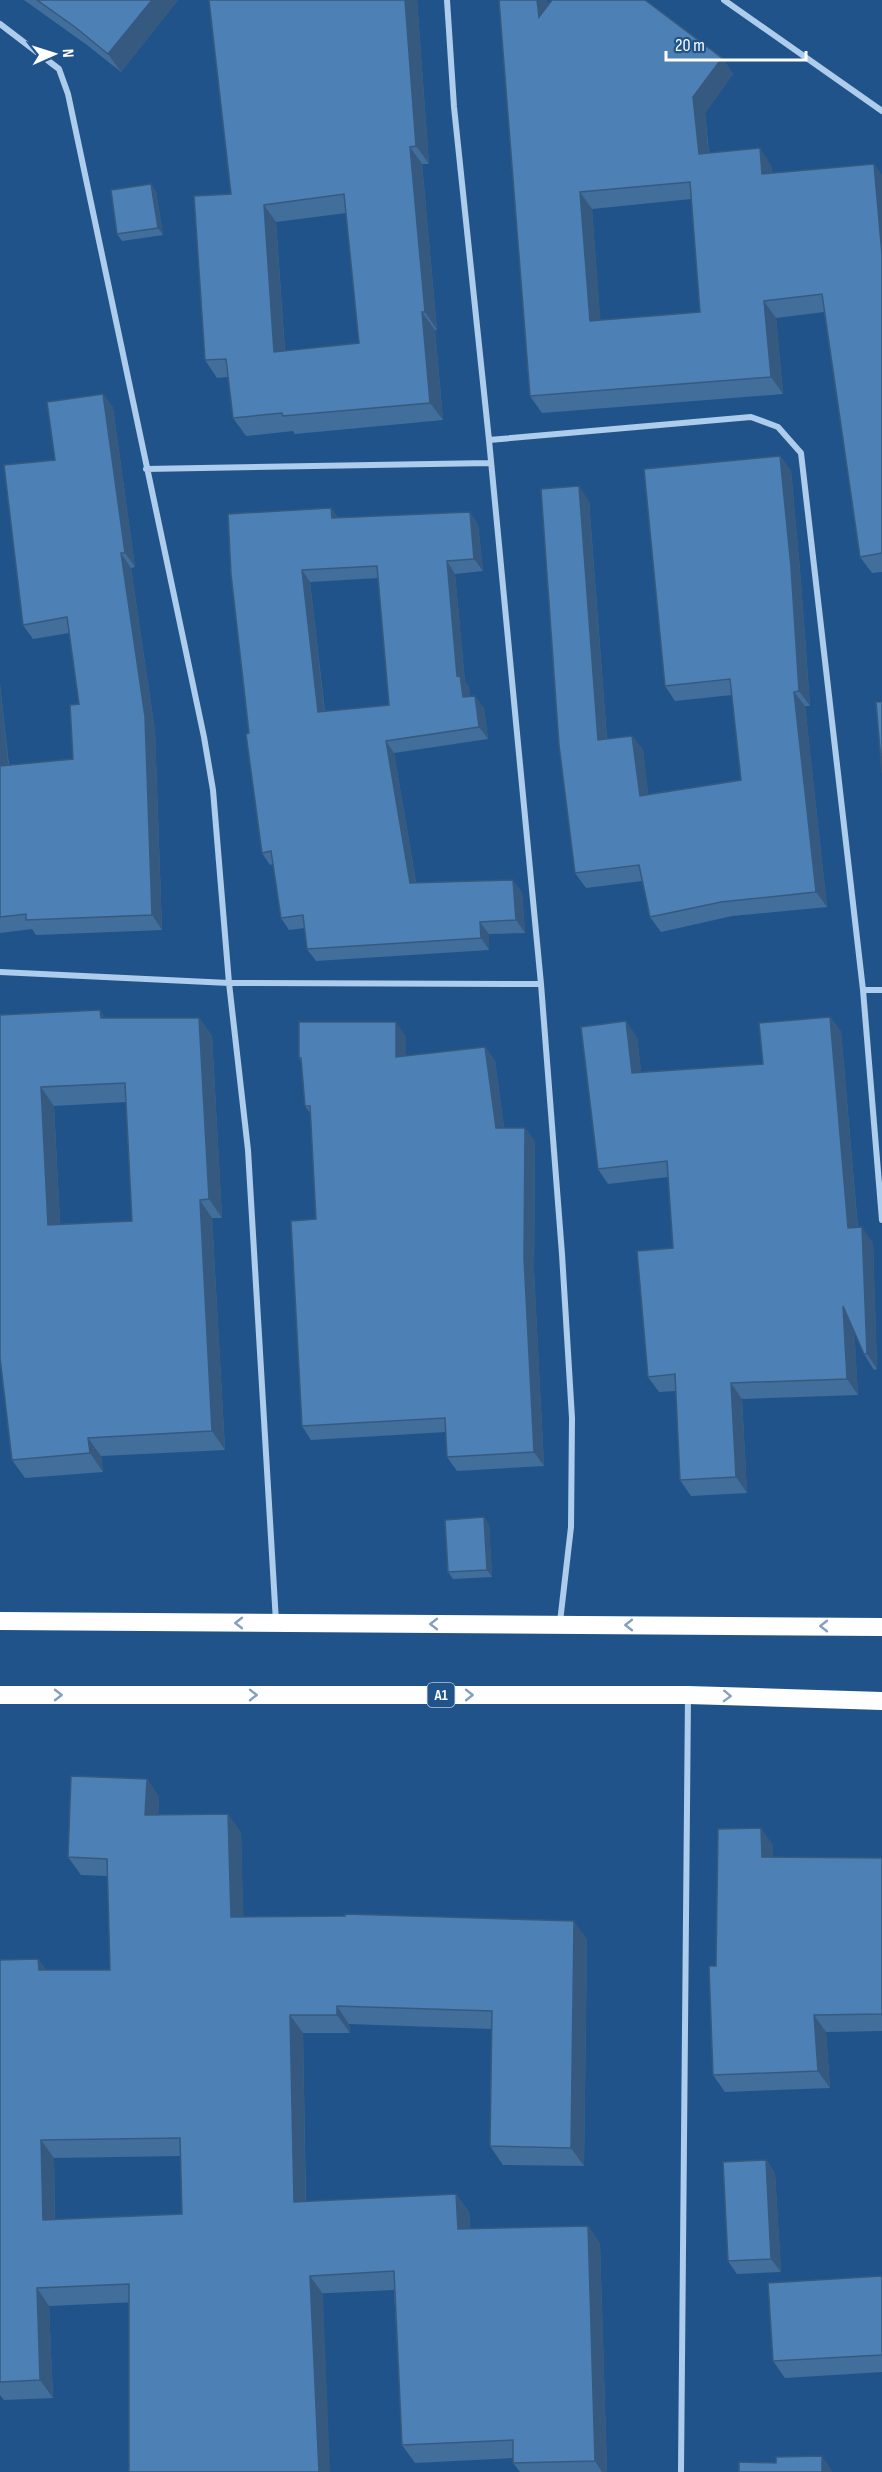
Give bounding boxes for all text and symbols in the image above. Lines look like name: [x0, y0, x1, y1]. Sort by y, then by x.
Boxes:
north arrow: [24, 24, 84, 84]
scale bar: [666, 24, 806, 62]
text: 20 m: [675, 35, 705, 56]
text: N: [58, 49, 77, 58]
one-way arrow: [234, 1616, 243, 1629]
one-way arrow: [429, 1618, 438, 1630]
one-way arrow: [624, 1619, 633, 1631]
one-way arrow: [819, 1620, 828, 1632]
road number: A1: [428, 1683, 454, 1707]
one-way arrow: [54, 1689, 63, 1701]
one-way arrow: [249, 1689, 258, 1701]
one-way arrow: [465, 1689, 474, 1701]
one-way arrow: [723, 1690, 732, 1703]

